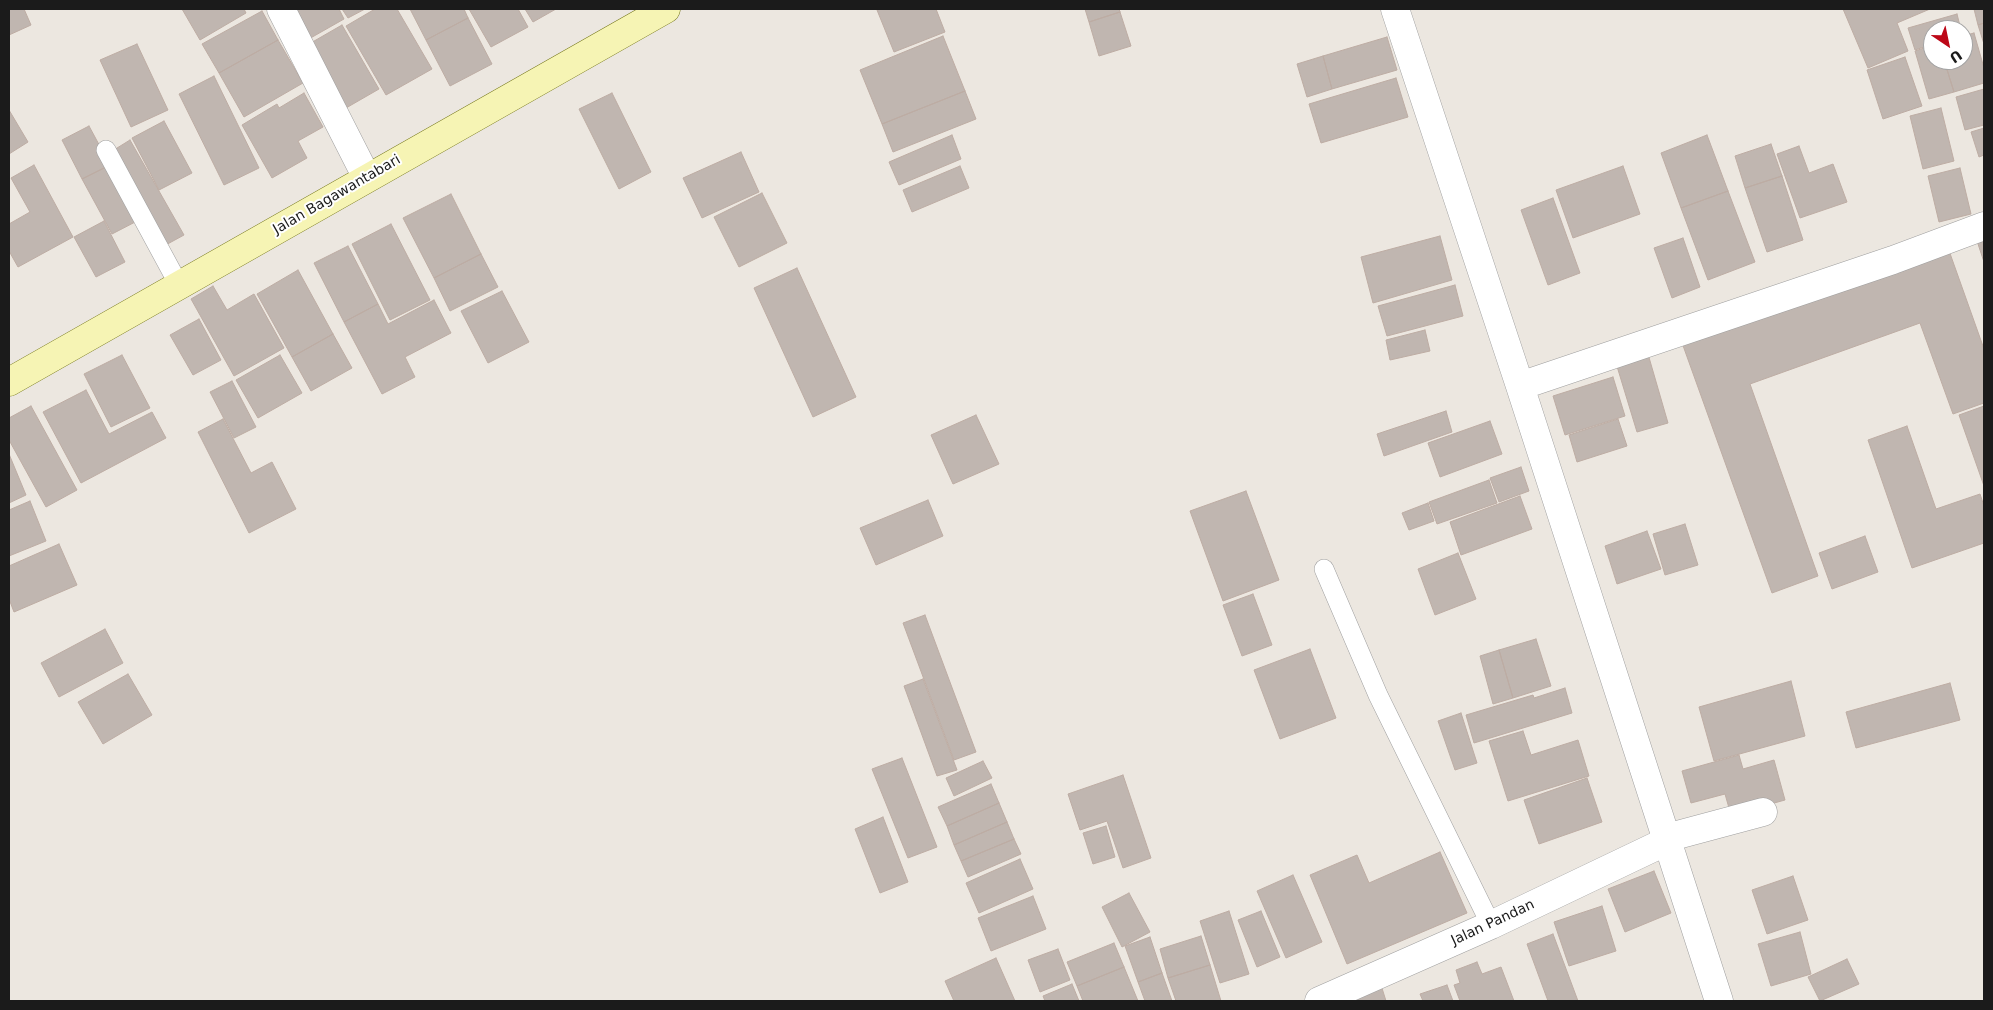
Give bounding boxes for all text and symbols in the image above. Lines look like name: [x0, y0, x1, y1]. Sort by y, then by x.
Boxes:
north arrow: [1923, 20, 1973, 70]
text: U: [1947, 47, 1965, 66]
street label: Jalan Bagawantabari: [270, 152, 404, 238]
street label: Jalan Pandan: [1449, 896, 1537, 950]

